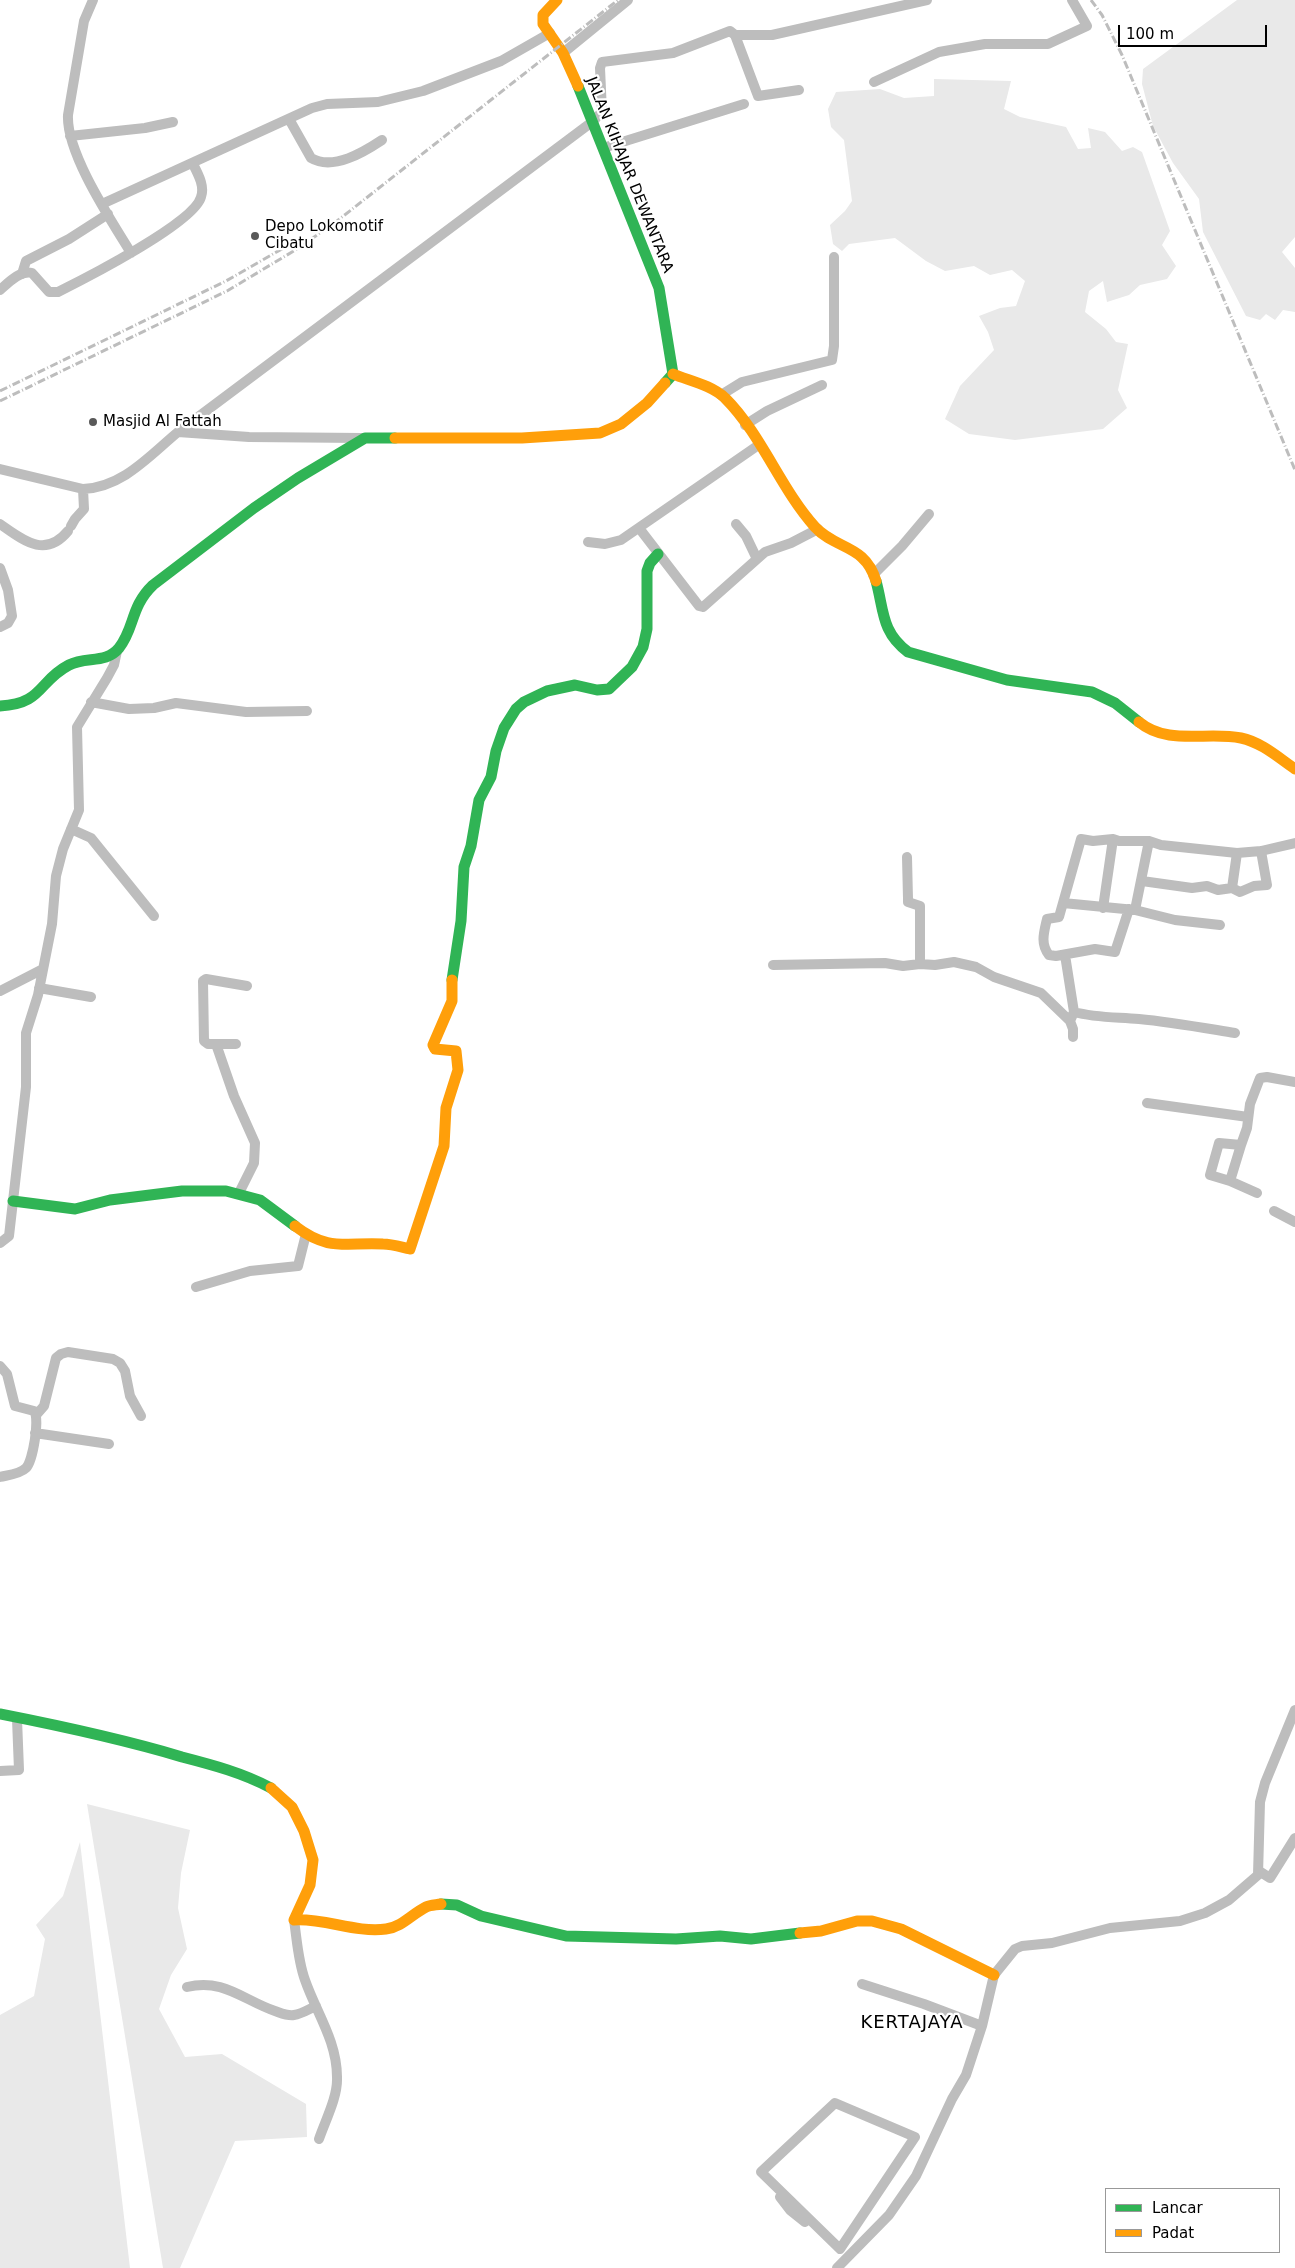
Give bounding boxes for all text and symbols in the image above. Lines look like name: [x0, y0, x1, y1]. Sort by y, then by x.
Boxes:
scale bar: [1120, 15, 1269, 47]
text: 100 m: [1126, 25, 1174, 43]
street label: JALAN KIHAJAR DEWANTARA: [581, 74, 677, 276]
place label: Depo Lokomotif Cibatu: [265, 218, 383, 253]
marker: Depo Lokomotif Cibatu: [249, 230, 261, 242]
place label: Masjid Al Fattah: [103, 413, 222, 431]
marker: Masjid Al Fattah: [87, 416, 99, 428]
district label: KERTAJAYA: [859, 2012, 965, 2034]
legend: [1105, 2188, 1280, 2253]
text: Lancar: [1152, 2199, 1203, 2217]
text: Padat: [1152, 2224, 1194, 2242]

